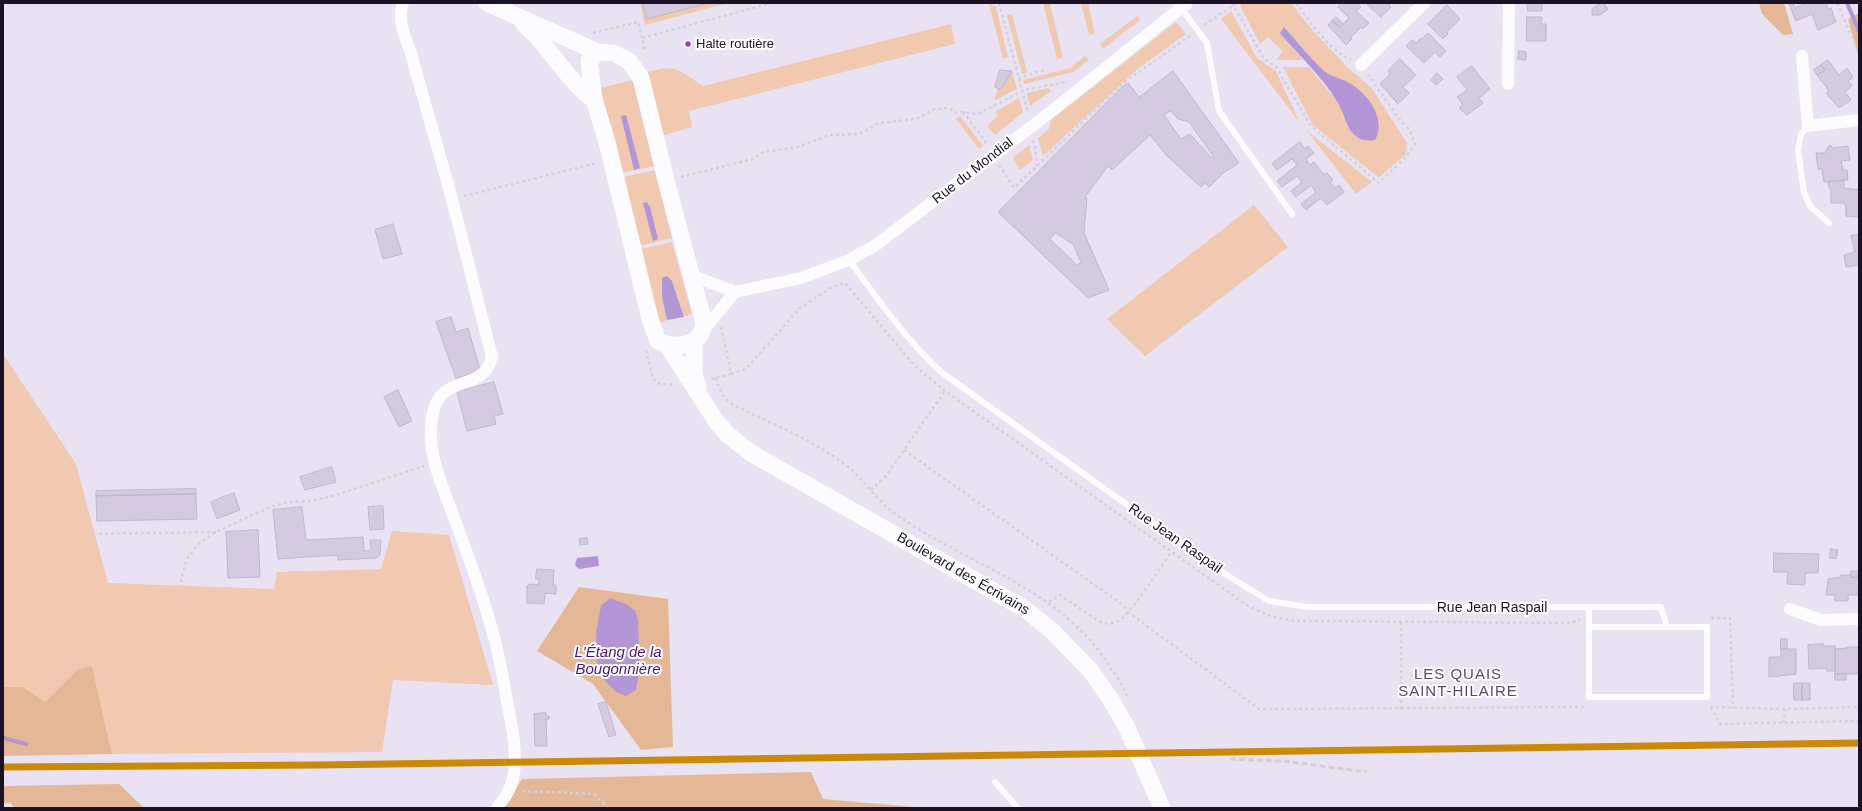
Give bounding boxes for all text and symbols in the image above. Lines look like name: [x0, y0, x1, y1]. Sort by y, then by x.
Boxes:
place label: Halte routière: [696, 36, 774, 52]
marker: Halte routière: [683, 39, 693, 49]
street label: Rue du Mondial: [929, 134, 1017, 208]
street label: Rue Jean Raspail: [1125, 500, 1225, 578]
street label: Boulevard des Écrivains: [894, 529, 1032, 619]
street label: Rue Jean Raspail: [1437, 600, 1547, 616]
water label: L'Étang de la Bougonnière: [574, 644, 662, 679]
district label: LES QUAIS SAINT-HILAIRE: [1398, 666, 1518, 701]

